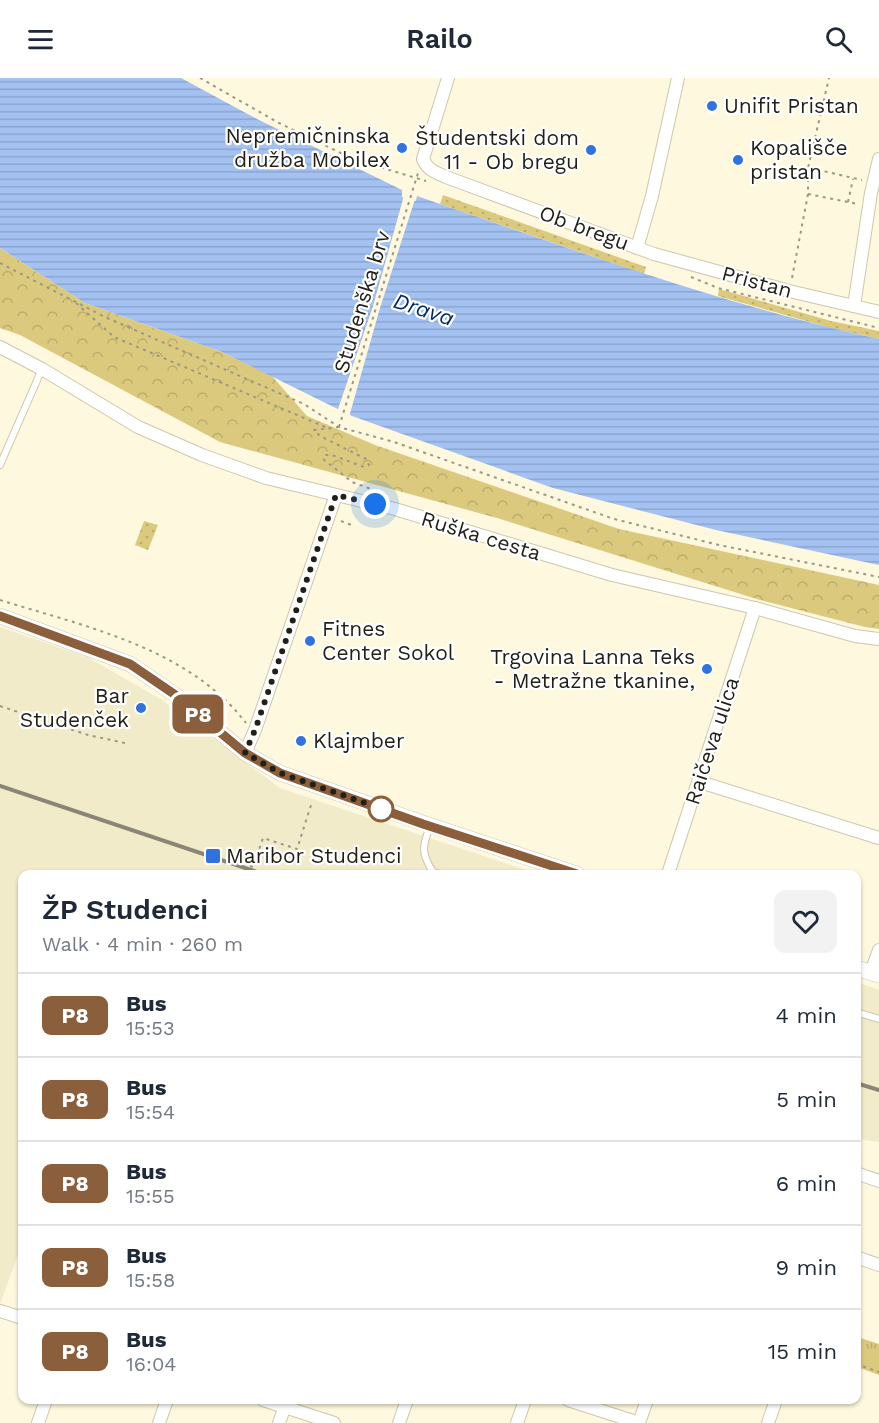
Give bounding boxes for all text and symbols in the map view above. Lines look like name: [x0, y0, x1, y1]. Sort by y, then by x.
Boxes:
icon: menu: [24, 23, 57, 56]
text: Railo: [406, 23, 473, 55]
icon: search: [822, 23, 855, 56]
place label: Unifit Pristan: [724, 93, 859, 118]
marker: Unifit Pristan: [705, 99, 719, 113]
place label: Nepremičninska družba Mobilex: [226, 123, 390, 172]
place label: Študentski dom 11 - Ob bregu: [415, 125, 579, 174]
place label: Kopališče pristan: [750, 135, 848, 184]
marker: Nepremičninska družba Mobilex: [395, 141, 409, 155]
marker: Študentski dom 11 - Ob bregu: [584, 143, 598, 157]
marker: Kopališče pristan: [731, 153, 745, 167]
street label: Ob bregu: [536, 200, 632, 255]
street label: Studenška brv: [328, 228, 395, 376]
street label: Pristan: [719, 260, 795, 303]
water label: Drava: [391, 288, 457, 331]
your location: [360, 489, 390, 519]
street label: Ruška cesta: [418, 505, 544, 566]
place label: Fitnes Center Sokol: [322, 616, 455, 665]
marker: Fitnes Center Sokol: [303, 634, 317, 648]
place label: Trgovina Lanna Teks - Metražne tkanine,: [490, 644, 695, 693]
marker: Trgovina Lanna Teks - Metražne tkanine,: [700, 662, 714, 676]
street label: Raičeva ulica: [679, 674, 744, 808]
place label: Bar Studenček: [20, 683, 129, 732]
line badge: P8: [171, 694, 225, 734]
marker: Bar Studenček: [134, 701, 148, 715]
text: P8: [184, 702, 212, 727]
place label: Klajmber: [313, 728, 405, 753]
marker: Klajmber: [294, 734, 308, 748]
unlabelled marker: [368, 796, 394, 822]
place label: Maribor Studenci: [226, 843, 402, 868]
marker: Maribor Studenci: [204, 847, 222, 865]
button: heart: [774, 890, 837, 953]
text: ŽP Studenci: [42, 893, 208, 926]
text: Walk · 4 min · 260 m: [42, 932, 243, 956]
text: Bus: [126, 991, 166, 1016]
text: P8: [61, 1003, 89, 1028]
text: 4 min: [776, 1003, 837, 1028]
text: 15:53: [126, 1016, 175, 1040]
text: Bus: [126, 1075, 166, 1100]
text: P8: [61, 1087, 89, 1112]
text: 5 min: [776, 1087, 837, 1112]
text: 15:54: [126, 1100, 175, 1124]
text: Bus: [126, 1159, 166, 1184]
text: P8: [61, 1171, 89, 1196]
text: 6 min: [776, 1171, 837, 1196]
text: 15:55: [126, 1184, 175, 1208]
text: Bus: [126, 1243, 166, 1268]
text: P8: [61, 1255, 89, 1280]
text: 9 min: [775, 1255, 837, 1280]
text: 15:58: [126, 1268, 175, 1292]
text: Bus: [126, 1327, 166, 1352]
text: P8: [61, 1339, 89, 1364]
text: 15 min: [768, 1339, 837, 1364]
text: 16:04: [126, 1352, 177, 1376]

